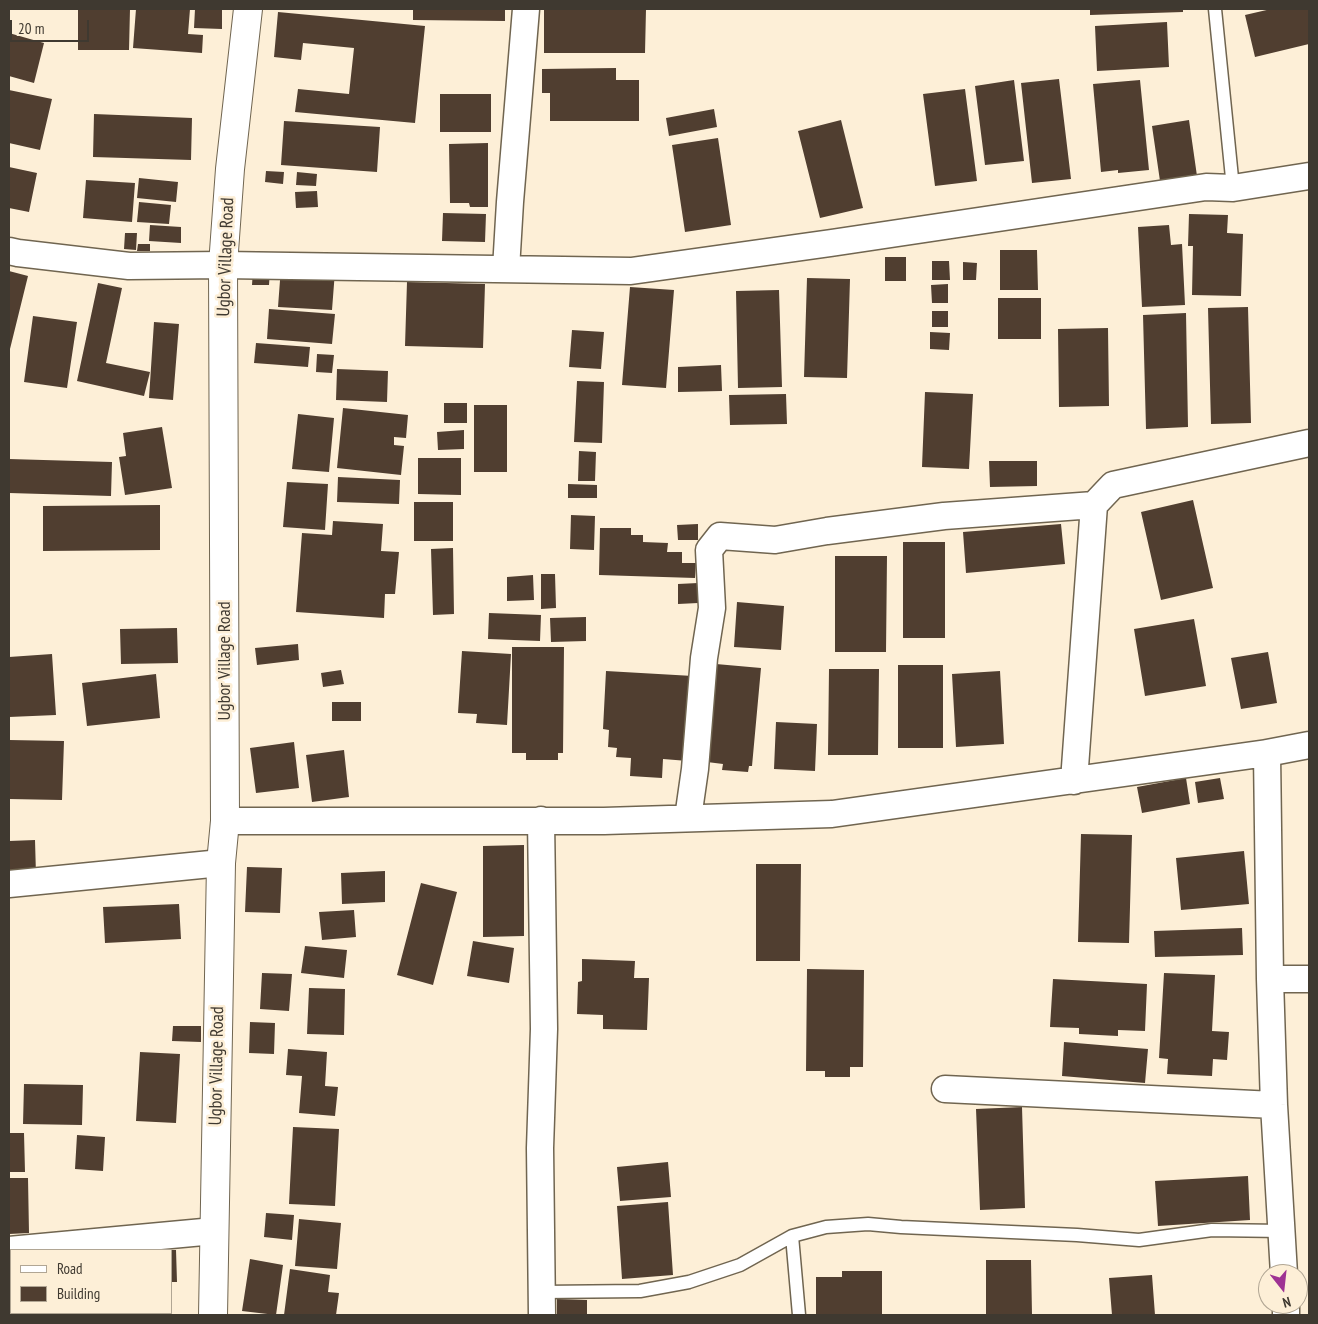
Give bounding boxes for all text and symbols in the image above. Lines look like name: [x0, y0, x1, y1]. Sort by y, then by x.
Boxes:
scale bar: [12, 10, 91, 42]
text: 20 m: [18, 19, 44, 38]
street label: Ugbor Village Road: [213, 197, 239, 317]
street label: Ugbor Village Road: [214, 601, 236, 721]
street label: Ugbor Village Road: [205, 1006, 229, 1126]
legend: [10, 1249, 172, 1314]
text: Road: [57, 1259, 83, 1278]
north arrow: [1258, 1264, 1308, 1314]
text: Building: [57, 1284, 100, 1303]
text: N: [1281, 1293, 1293, 1312]

